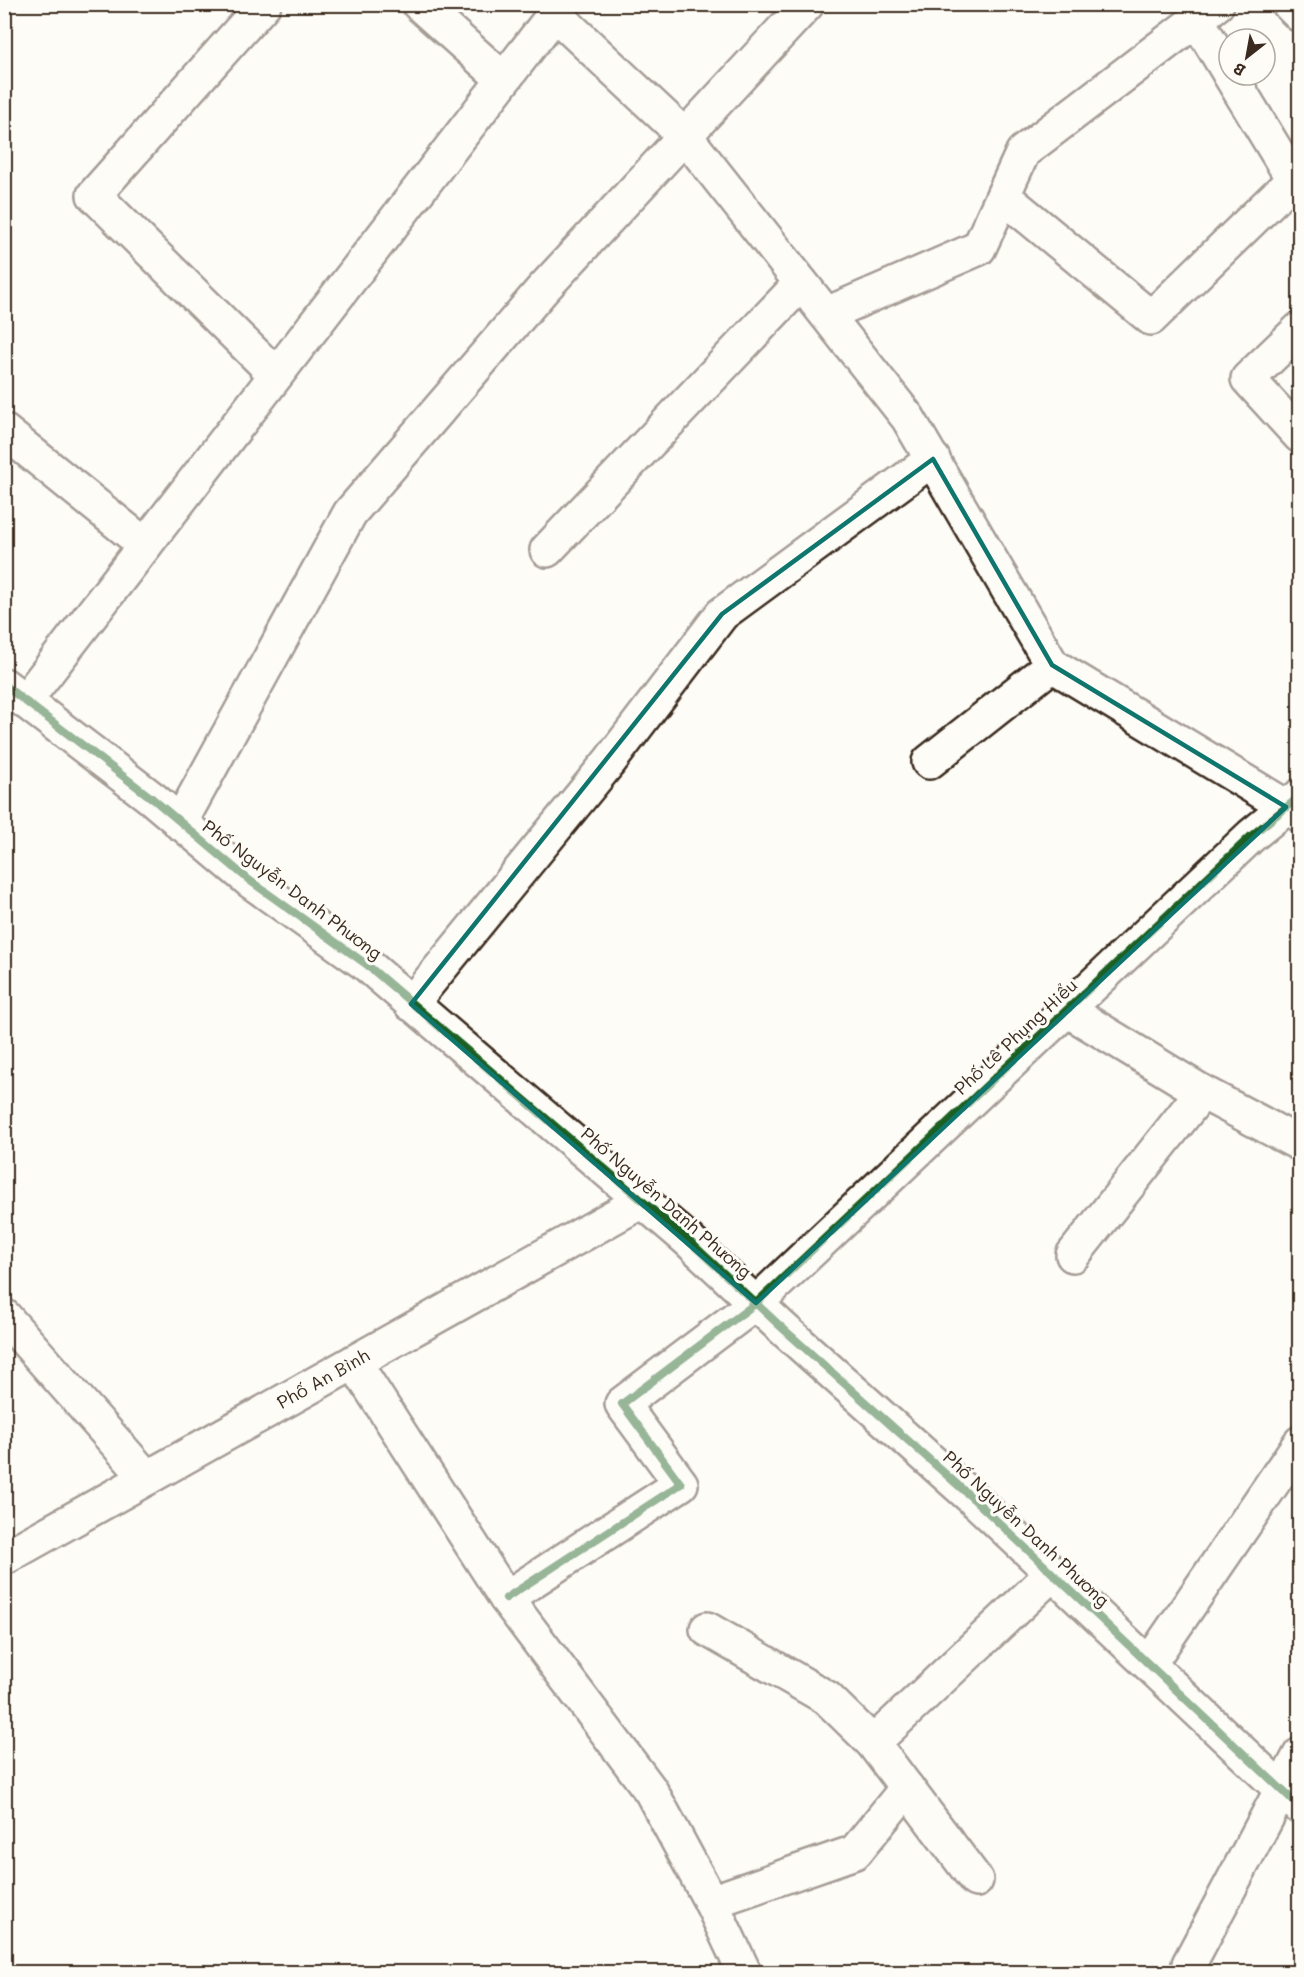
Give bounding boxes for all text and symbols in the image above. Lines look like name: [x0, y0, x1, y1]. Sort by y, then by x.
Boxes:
north arrow: [1217, 27, 1277, 87]
text: B: [1229, 59, 1249, 82]
street label: Phố Nguyễn Danh Phương: [198, 814, 387, 965]
street label: Phố Lê Phụng Hiểu: [948, 973, 1082, 1100]
street label: Phố Nguyễn Danh Phương: [576, 1121, 757, 1283]
street label: Phố An Bình: [272, 1343, 374, 1414]
street label: Phố Nguyễn Danh Phương: [938, 1445, 1115, 1612]

